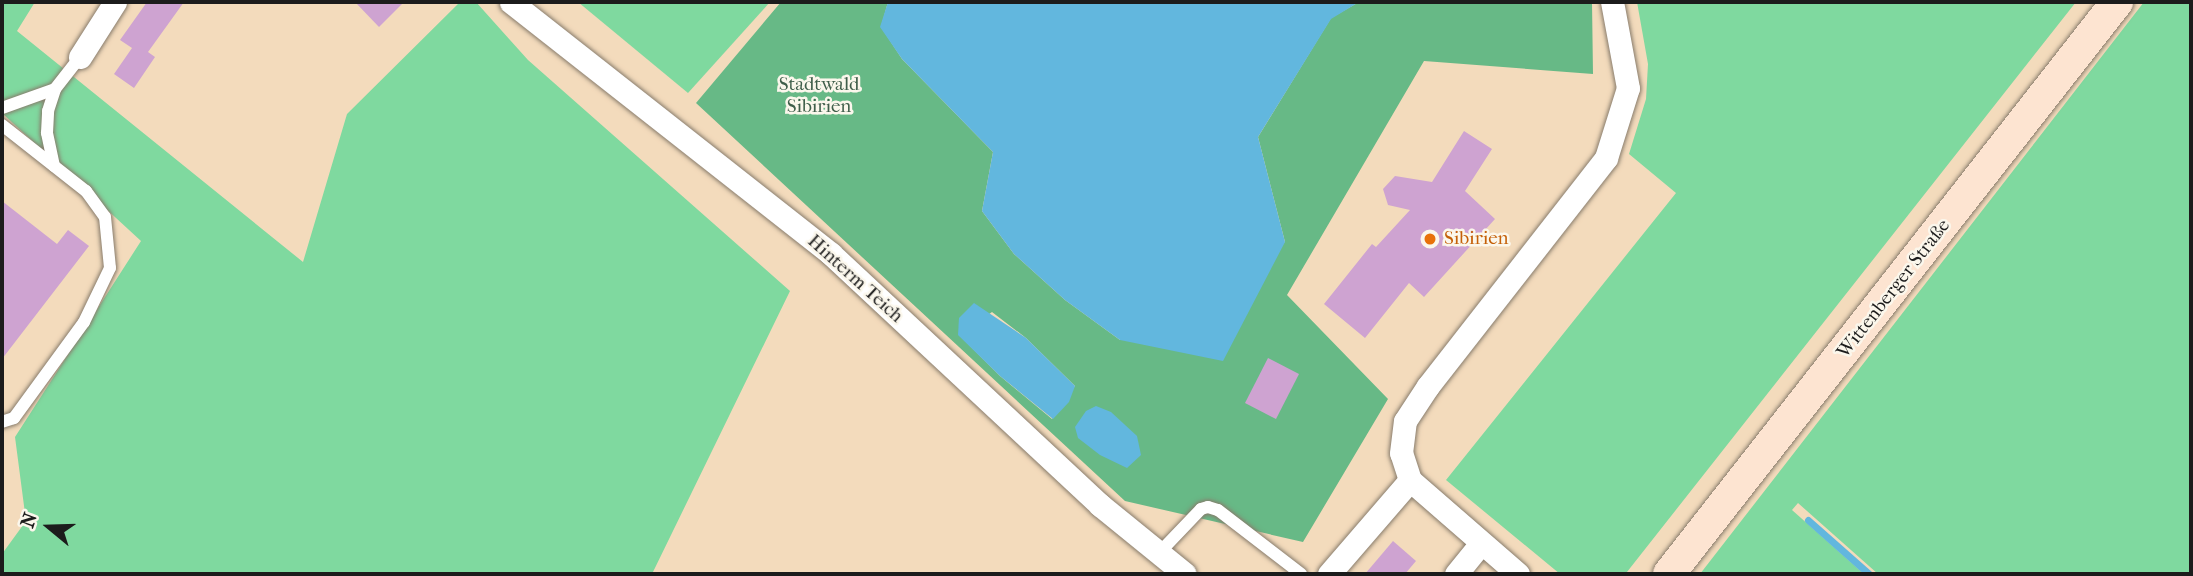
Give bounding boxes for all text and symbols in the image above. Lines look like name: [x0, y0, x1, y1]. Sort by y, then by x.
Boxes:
park label: Stadtwald Sibirien: [779, 74, 859, 118]
street label: Wittenberger Straße: [1833, 215, 1955, 363]
place label: Sibirien: [1444, 228, 1509, 250]
street label: Hinterm Teich: [803, 230, 907, 328]
marker: Sibirien: [1422, 231, 1438, 247]
north arrow: [14, 492, 84, 562]
text: N: [16, 510, 42, 531]

